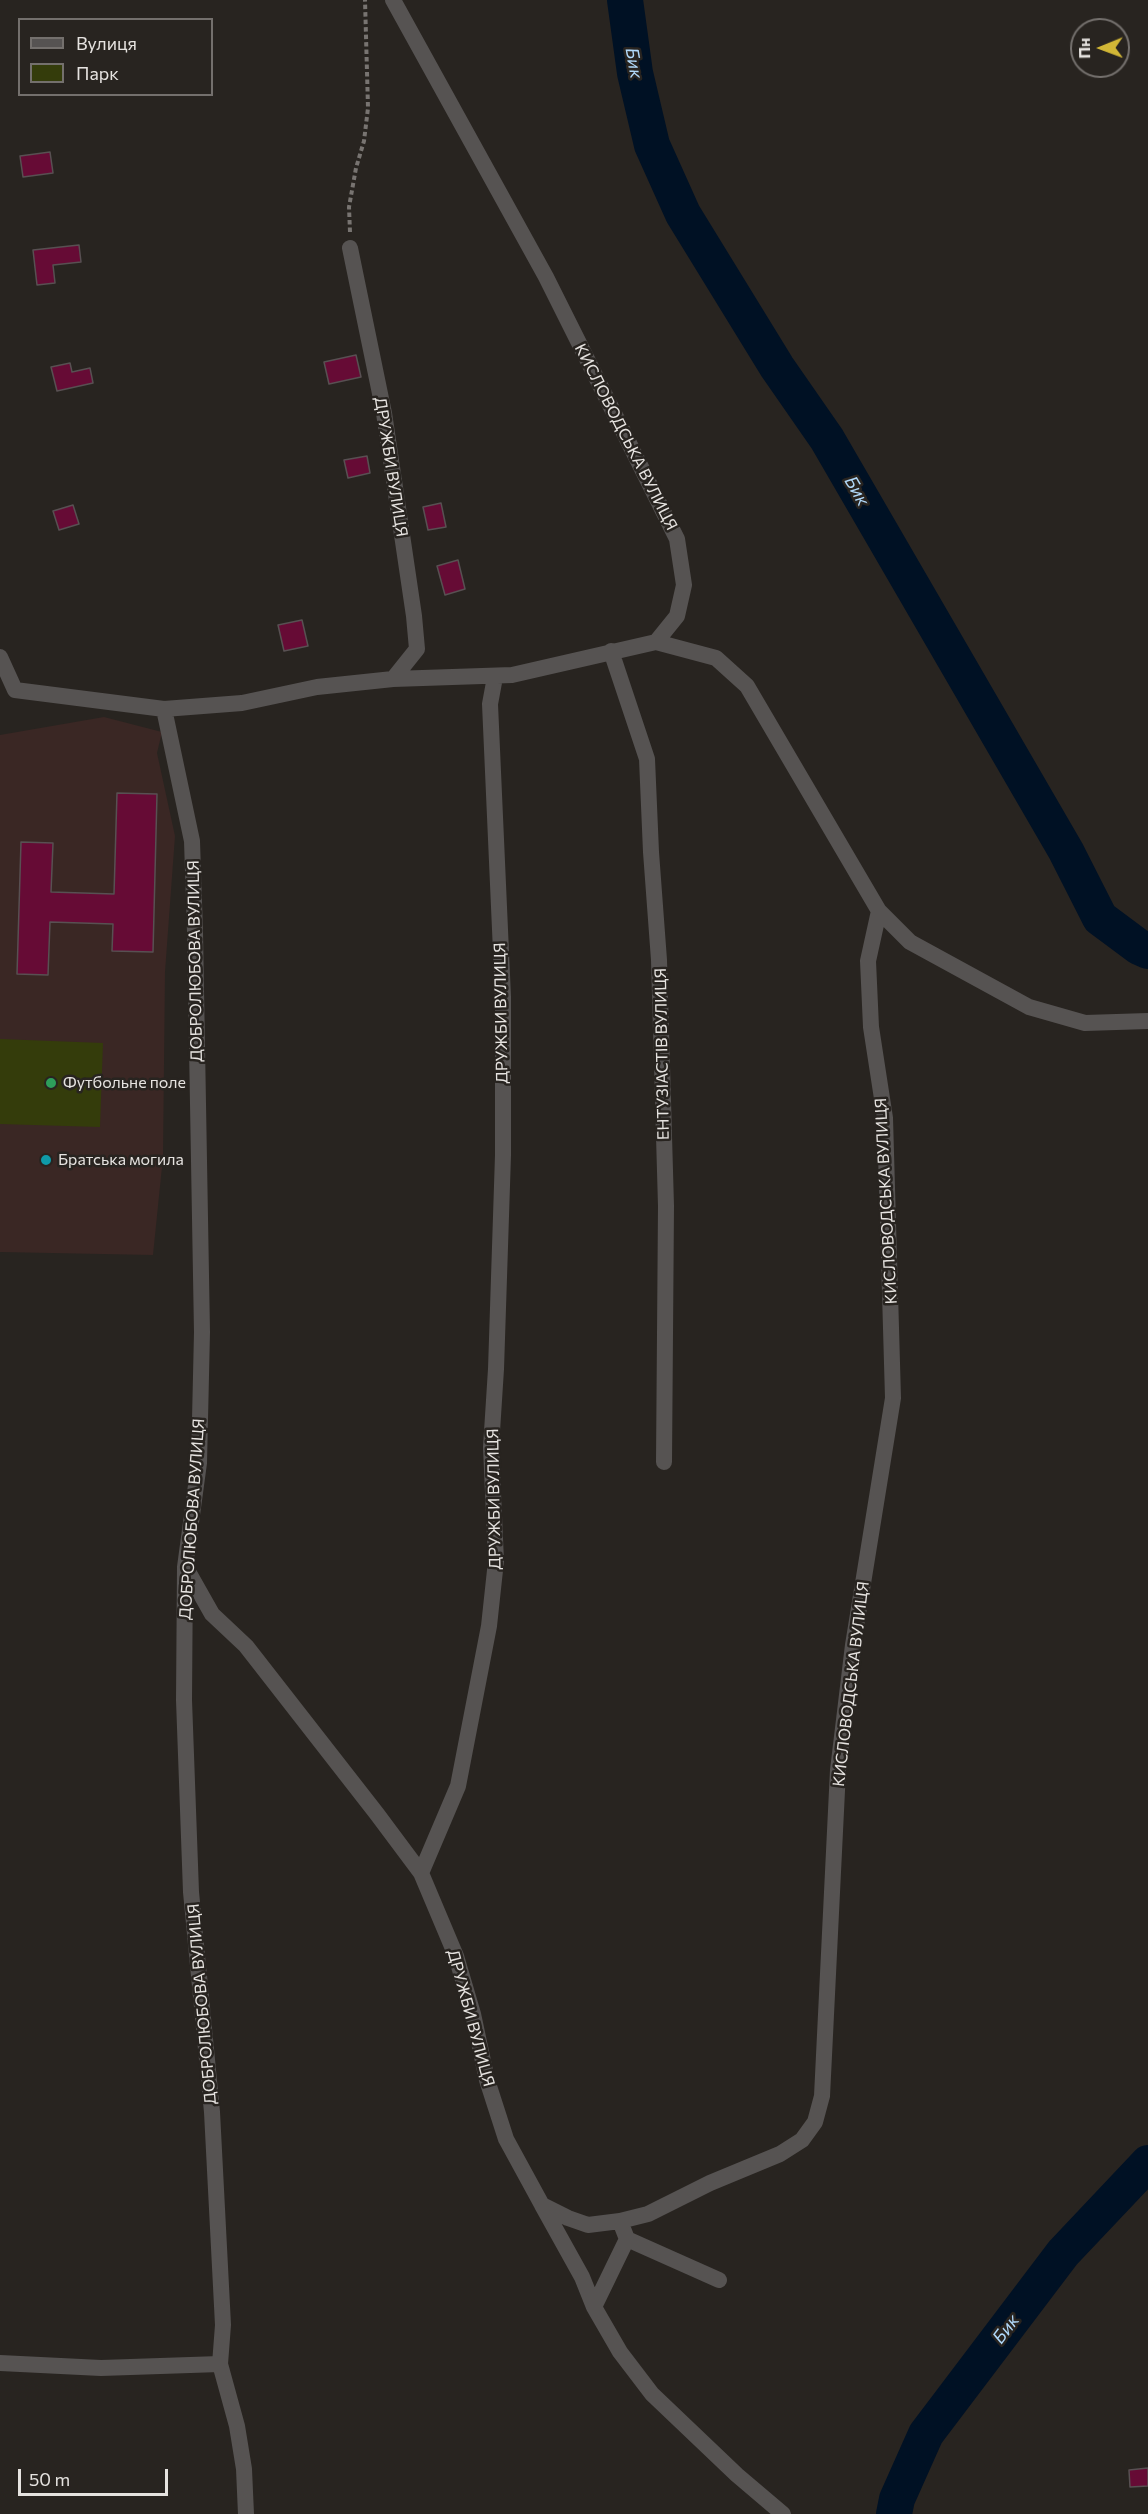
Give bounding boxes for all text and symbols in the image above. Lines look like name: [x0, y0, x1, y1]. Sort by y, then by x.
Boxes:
legend: [18, 18, 213, 96]
north arrow: [1070, 18, 1130, 78]
text: Вулиця: [76, 32, 137, 54]
text: Пн: [1074, 38, 1093, 59]
water label: Бик: [621, 46, 647, 80]
text: Парк: [76, 62, 119, 84]
street label: КИСЛОВОДСЬКА ВУЛИЦЯ: [570, 340, 682, 534]
street label: ДРУЖБИ ВУЛИЦЯ: [370, 396, 412, 538]
water label: Бик: [840, 472, 874, 510]
street label: ДОБРОЛЮБОВА ВУЛИЦЯ: [184, 860, 206, 1062]
street label: ДРУЖБИ ВУЛИЦЯ: [490, 942, 512, 1084]
street label: ЕНТУЗІАСТІВ ВУЛИЦЯ: [651, 968, 673, 1140]
place label: Футбольне поле: [63, 1073, 186, 1093]
marker: Футбольне поле: [44, 1076, 58, 1090]
street label: КИСЛОВОДСЬКА ВУЛИЦЯ: [871, 1097, 901, 1305]
place label: Братська могила: [58, 1150, 184, 1170]
marker: Братська могила: [39, 1153, 53, 1167]
street label: ДОБРОЛЮБОВА ВУЛИЦЯ: [175, 1418, 209, 1620]
street label: ДРУЖБИ ВУЛИЦЯ: [483, 1428, 505, 1570]
street label: КИСЛОВОДСЬКА ВУЛИЦЯ: [829, 1580, 873, 1788]
street label: ДОБРОЛЮБОВА ВУЛИЦЯ: [184, 1903, 220, 2105]
street label: ДРУЖБИ ВУЛИЦЯ: [443, 1947, 499, 2089]
water label: Бик: [988, 2310, 1024, 2348]
scale bar: [21, 2457, 171, 2495]
text: 50 m: [29, 2468, 70, 2490]

